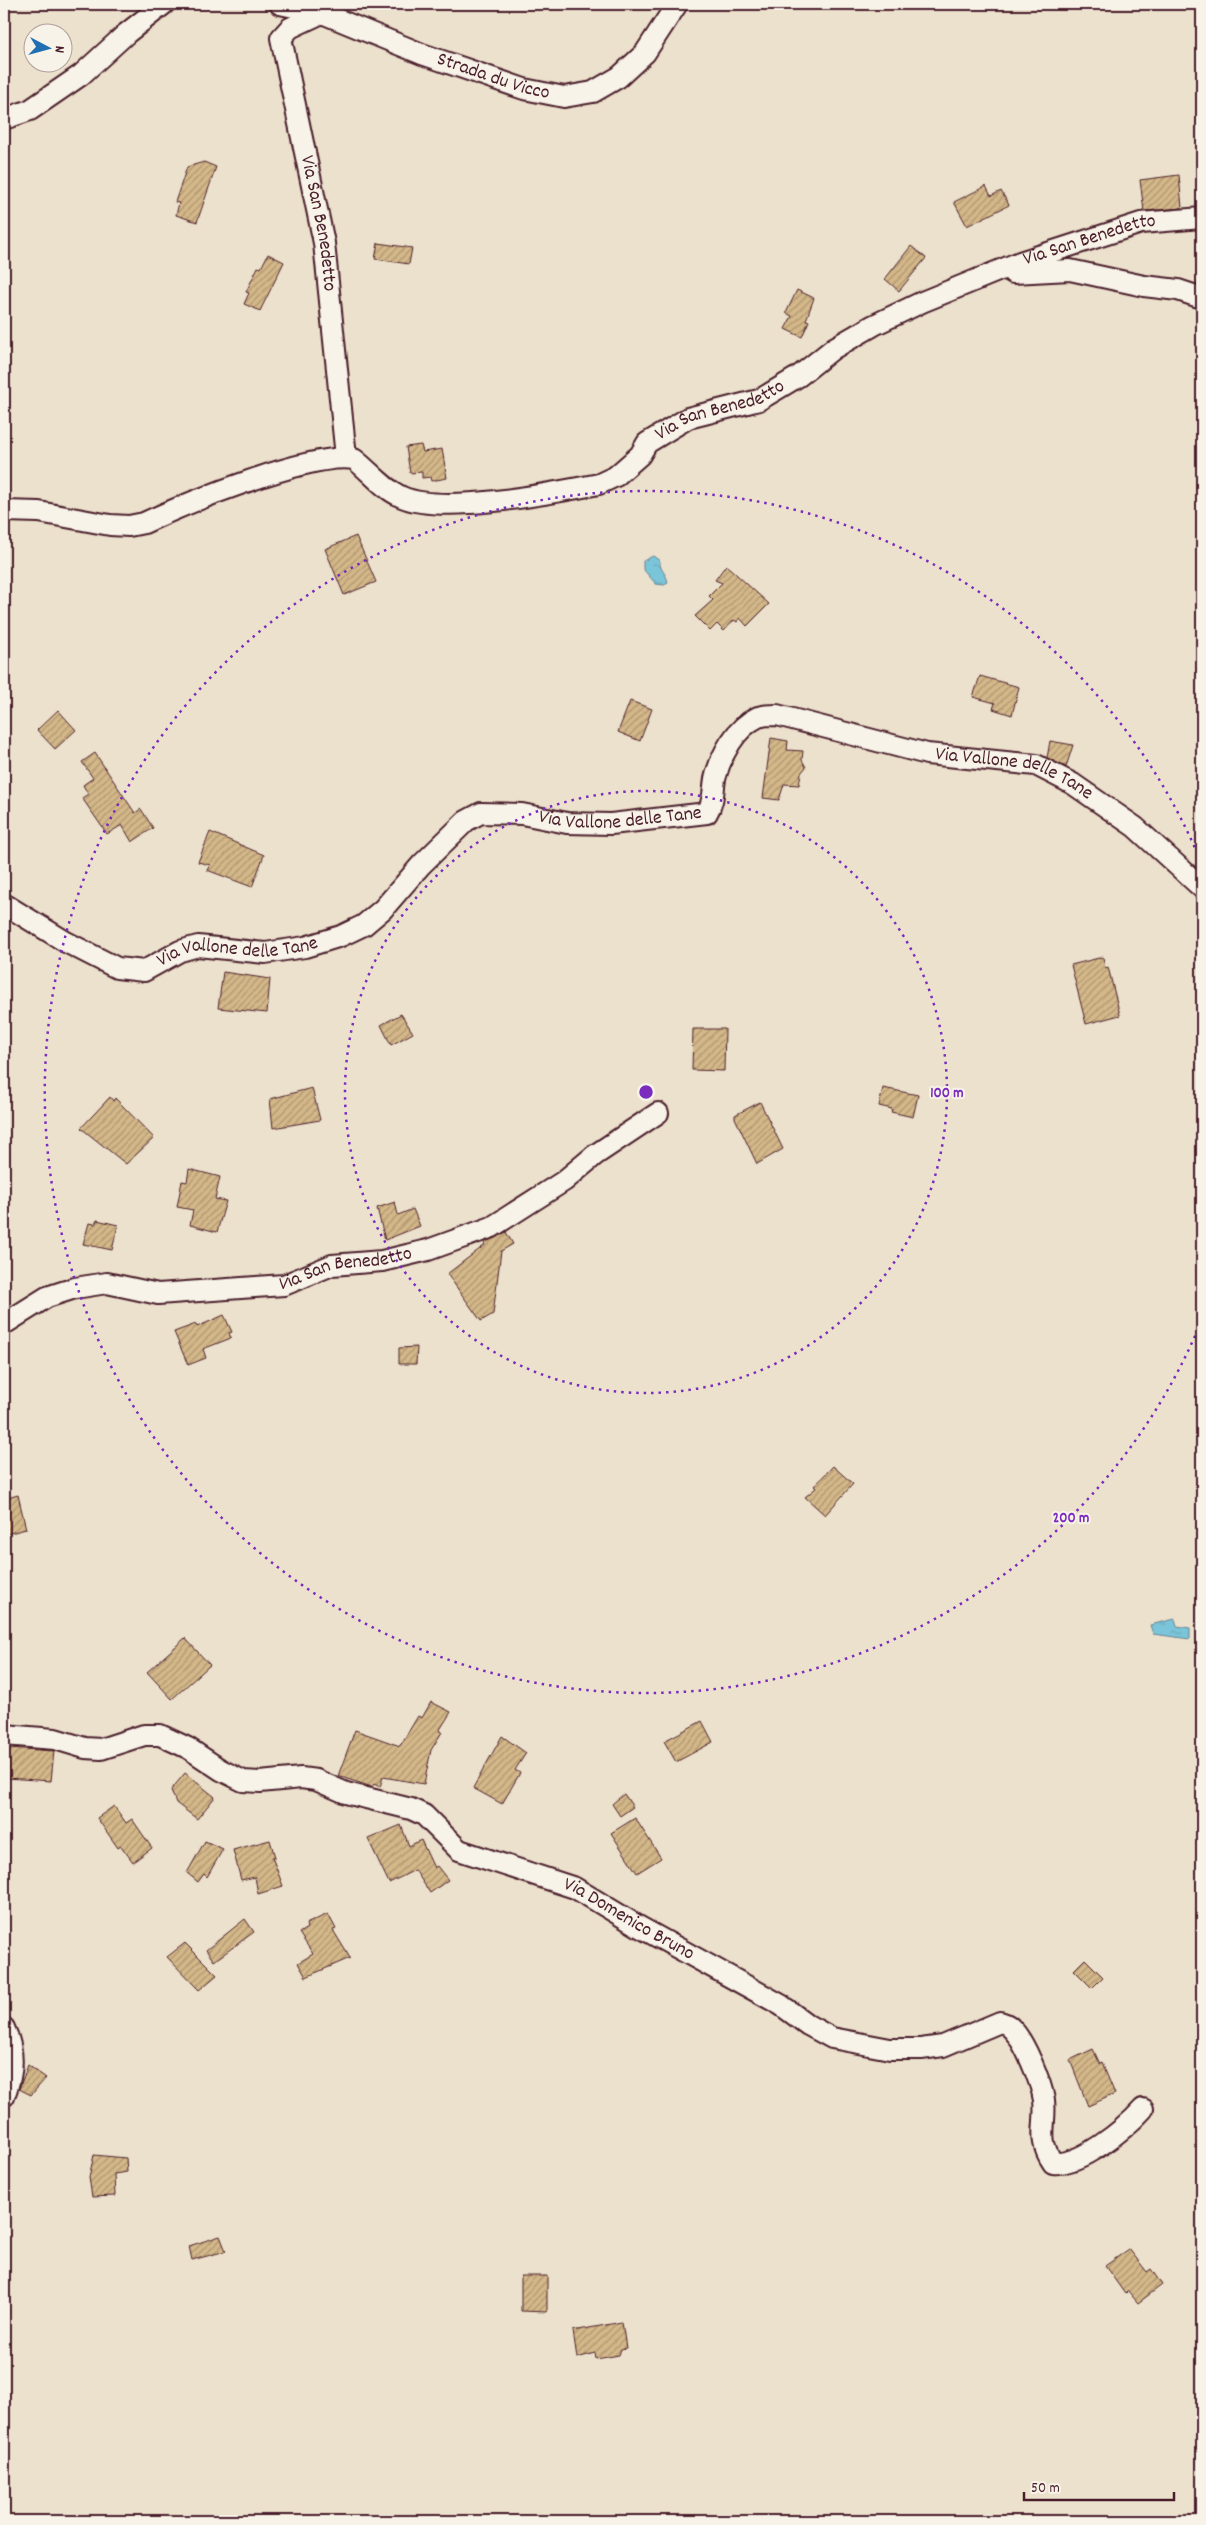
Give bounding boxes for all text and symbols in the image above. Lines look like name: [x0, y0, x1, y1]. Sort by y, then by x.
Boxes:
north arrow: [22, 22, 72, 72]
text: N: [49, 45, 69, 54]
street label: Strada du Vicco: [433, 46, 552, 108]
street label: Via San Benedetto: [292, 153, 343, 293]
street label: Via San Benedetto: [1020, 208, 1157, 274]
street label: Via San Benedetto: [650, 373, 791, 449]
street label: Via Vallone delle Tane: [934, 741, 1099, 808]
street label: Via Vallone delle Tane: [536, 800, 703, 838]
street label: Via Vallone delle Tane: [152, 930, 322, 975]
centre of rings: [637, 1083, 655, 1101]
text: 100 m: [930, 1083, 964, 1105]
street label: Via San Benedetto: [278, 1240, 415, 1299]
text: 200 m: [1053, 1508, 1089, 1530]
street label: Via Domenico Bruno: [560, 1871, 699, 1968]
scale bar: [1024, 2470, 1174, 2502]
text: 50 m: [1031, 2478, 1060, 2500]

